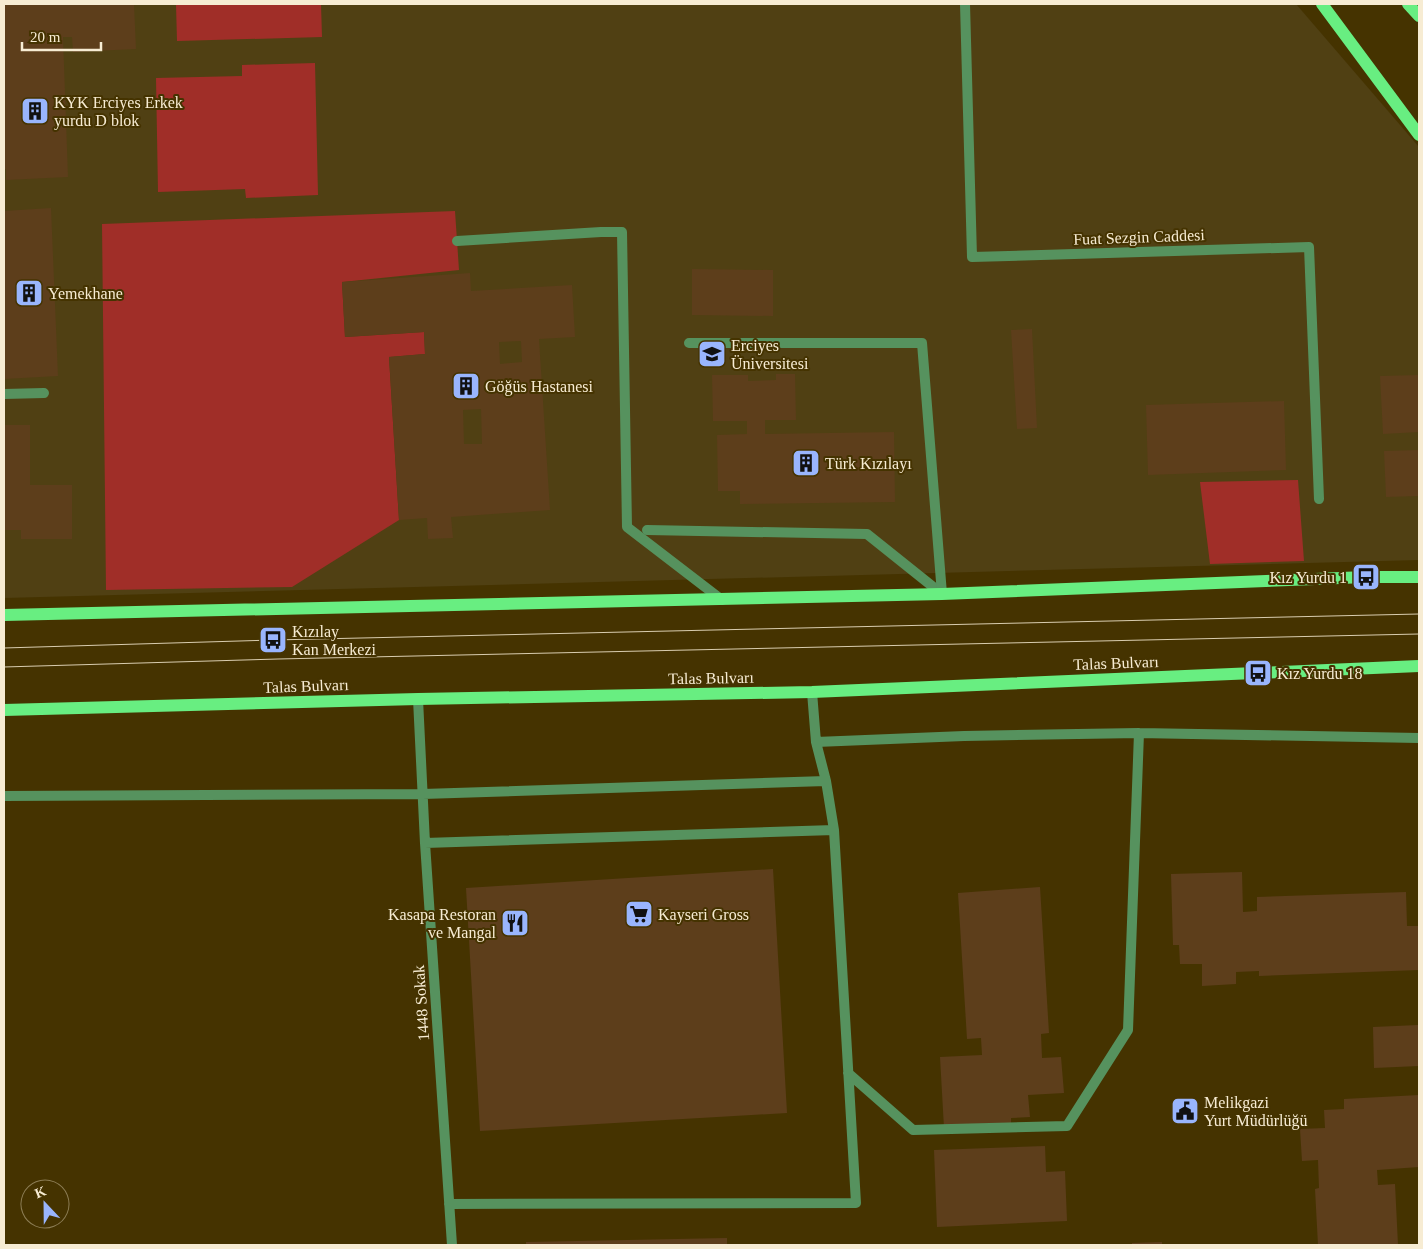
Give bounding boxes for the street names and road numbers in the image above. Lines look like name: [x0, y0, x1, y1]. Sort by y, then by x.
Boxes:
street label: Fuat Sezgin Caddesi: [1073, 226, 1206, 249]
street label: Talas Bulvarı: [1073, 653, 1160, 673]
street label: Talas Bulvarı: [668, 669, 754, 687]
street label: Talas Bulvarı: [263, 676, 350, 696]
street label: 1448 Sokak: [410, 964, 432, 1042]

